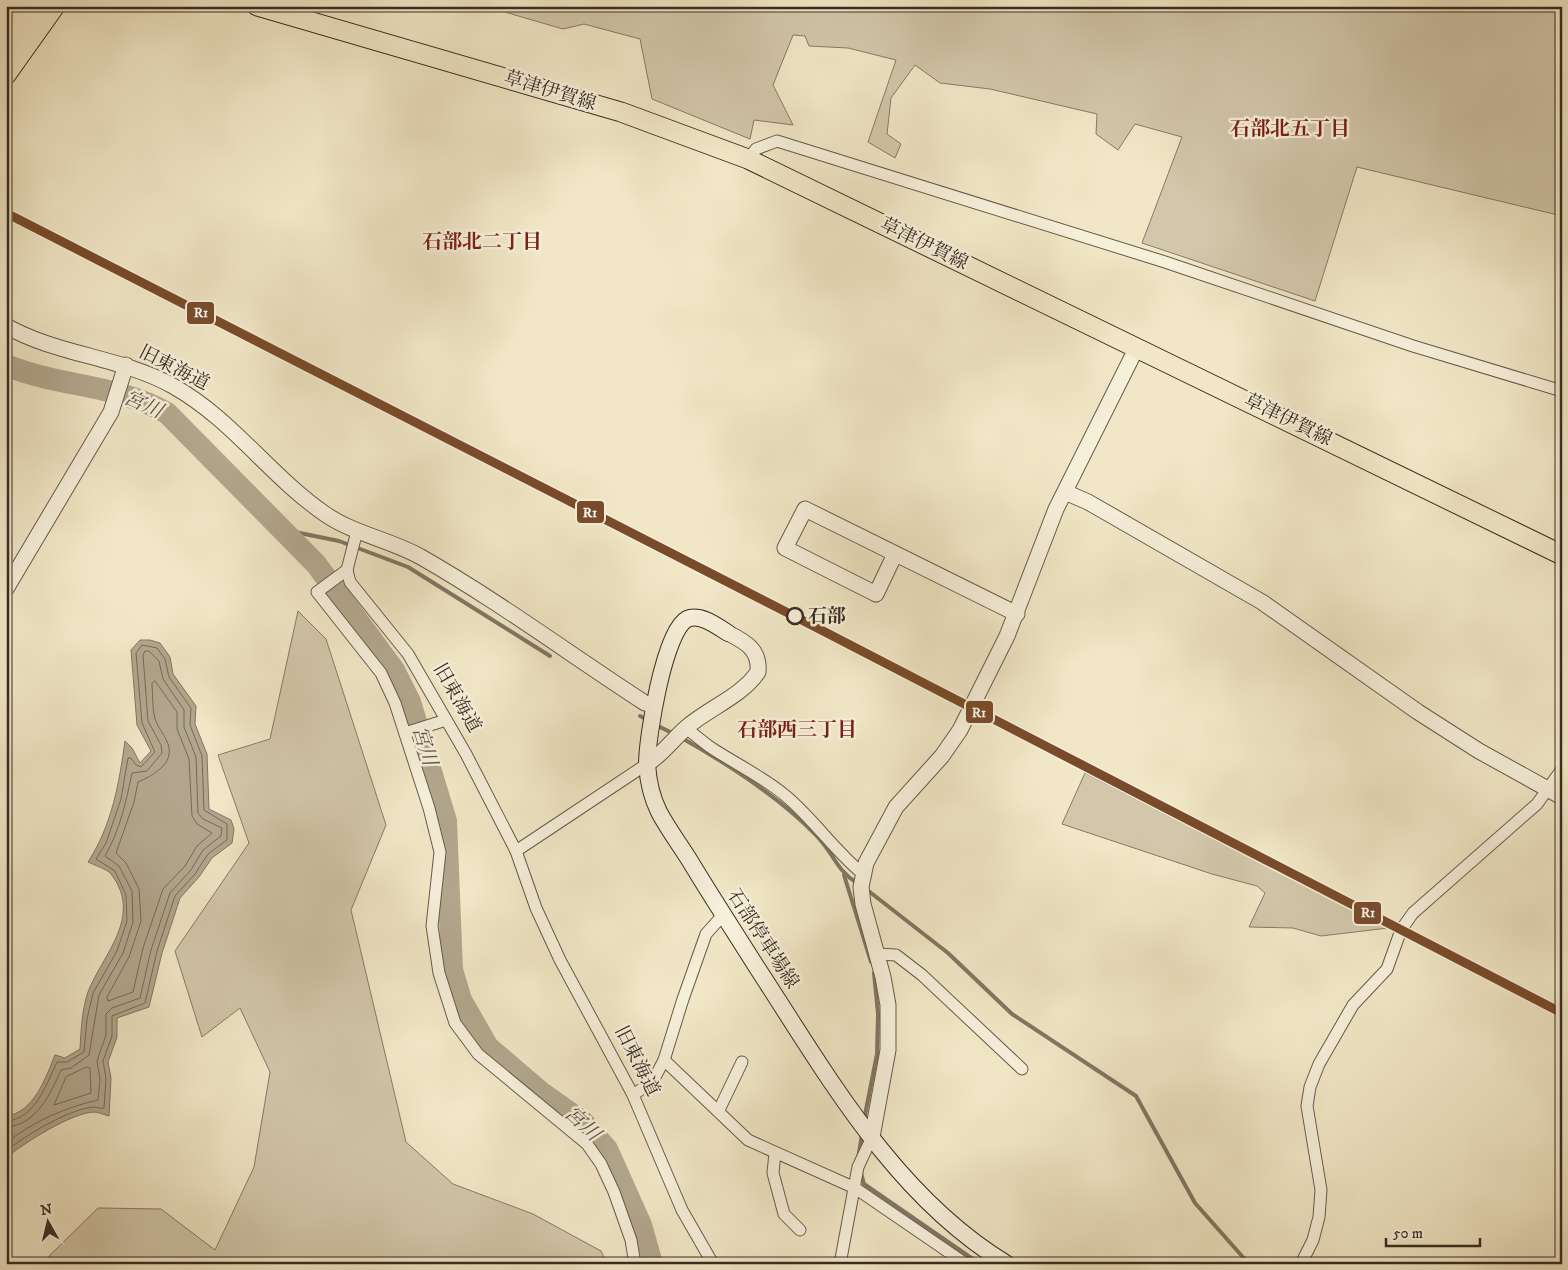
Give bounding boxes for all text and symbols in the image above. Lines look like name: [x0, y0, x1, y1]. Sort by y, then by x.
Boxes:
street label: 草津伊賀線: [501, 66, 599, 116]
district label: 石部北五丁目: [1230, 117, 1350, 142]
street label: 草津伊賀線: [876, 213, 972, 275]
district label: 石部北二丁目: [422, 230, 542, 255]
line badge: R1: [186, 301, 215, 325]
text: R1: [194, 304, 208, 322]
street label: 旧東海道: [135, 340, 213, 396]
water label: 宮川: [120, 385, 168, 425]
street label: 草津伊賀線: [1240, 389, 1336, 451]
line badge: R1: [576, 500, 605, 524]
text: R1: [583, 504, 597, 522]
place label: 石部: [808, 605, 846, 628]
marker: 石部: [786, 607, 804, 625]
street label: 旧東海道: [428, 659, 486, 737]
line badge: R1: [965, 700, 994, 724]
text: R1: [972, 704, 986, 722]
district label: 石部西三丁目: [737, 718, 857, 743]
water label: 宮川: [406, 723, 442, 771]
street label: 石部停車場線: [722, 885, 804, 993]
line badge: R1: [1353, 901, 1382, 925]
text: R1: [1361, 904, 1375, 922]
street label: 旧東海道: [609, 1022, 665, 1100]
water label: 宮川: [559, 1101, 607, 1148]
north arrow: [22, 1198, 72, 1248]
text: N: [39, 1200, 54, 1220]
scale bar: [1386, 1215, 1479, 1247]
text: 50 m: [1393, 1224, 1423, 1243]

